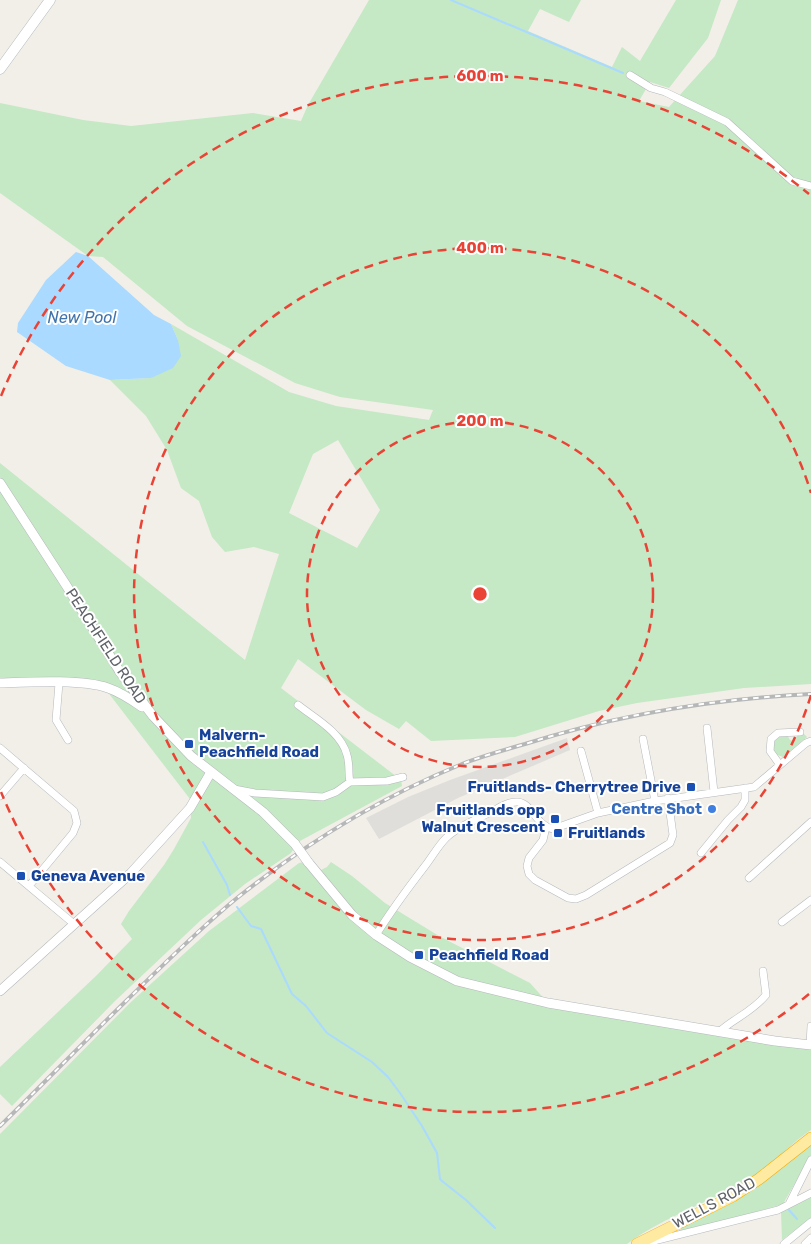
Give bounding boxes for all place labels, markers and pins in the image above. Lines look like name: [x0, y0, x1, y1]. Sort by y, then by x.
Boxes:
centre of rings: [471, 585, 489, 603]
place label: Malvern- Peachfield Road: [199, 726, 319, 761]
marker: Malvern- Peachfield Road: [183, 738, 195, 750]
place label: Fruitlands- Cherrytree Drive: [467, 778, 681, 796]
marker: Fruitlands- Cherrytree Drive: [685, 781, 697, 793]
place label: Centre Shot: [611, 800, 702, 818]
place label: Fruitlands opp Walnut Crescent: [421, 801, 545, 836]
marker: Centre Shot: [706, 803, 718, 815]
marker: Fruitlands opp Walnut Crescent: [549, 813, 561, 825]
place label: Fruitlands: [568, 824, 645, 842]
marker: Fruitlands: [552, 827, 564, 839]
place label: Geneva Avenue: [31, 867, 145, 885]
marker: Geneva Avenue: [15, 870, 27, 882]
place label: Peachfield Road: [429, 946, 549, 964]
marker: Peachfield Road: [413, 949, 425, 961]

